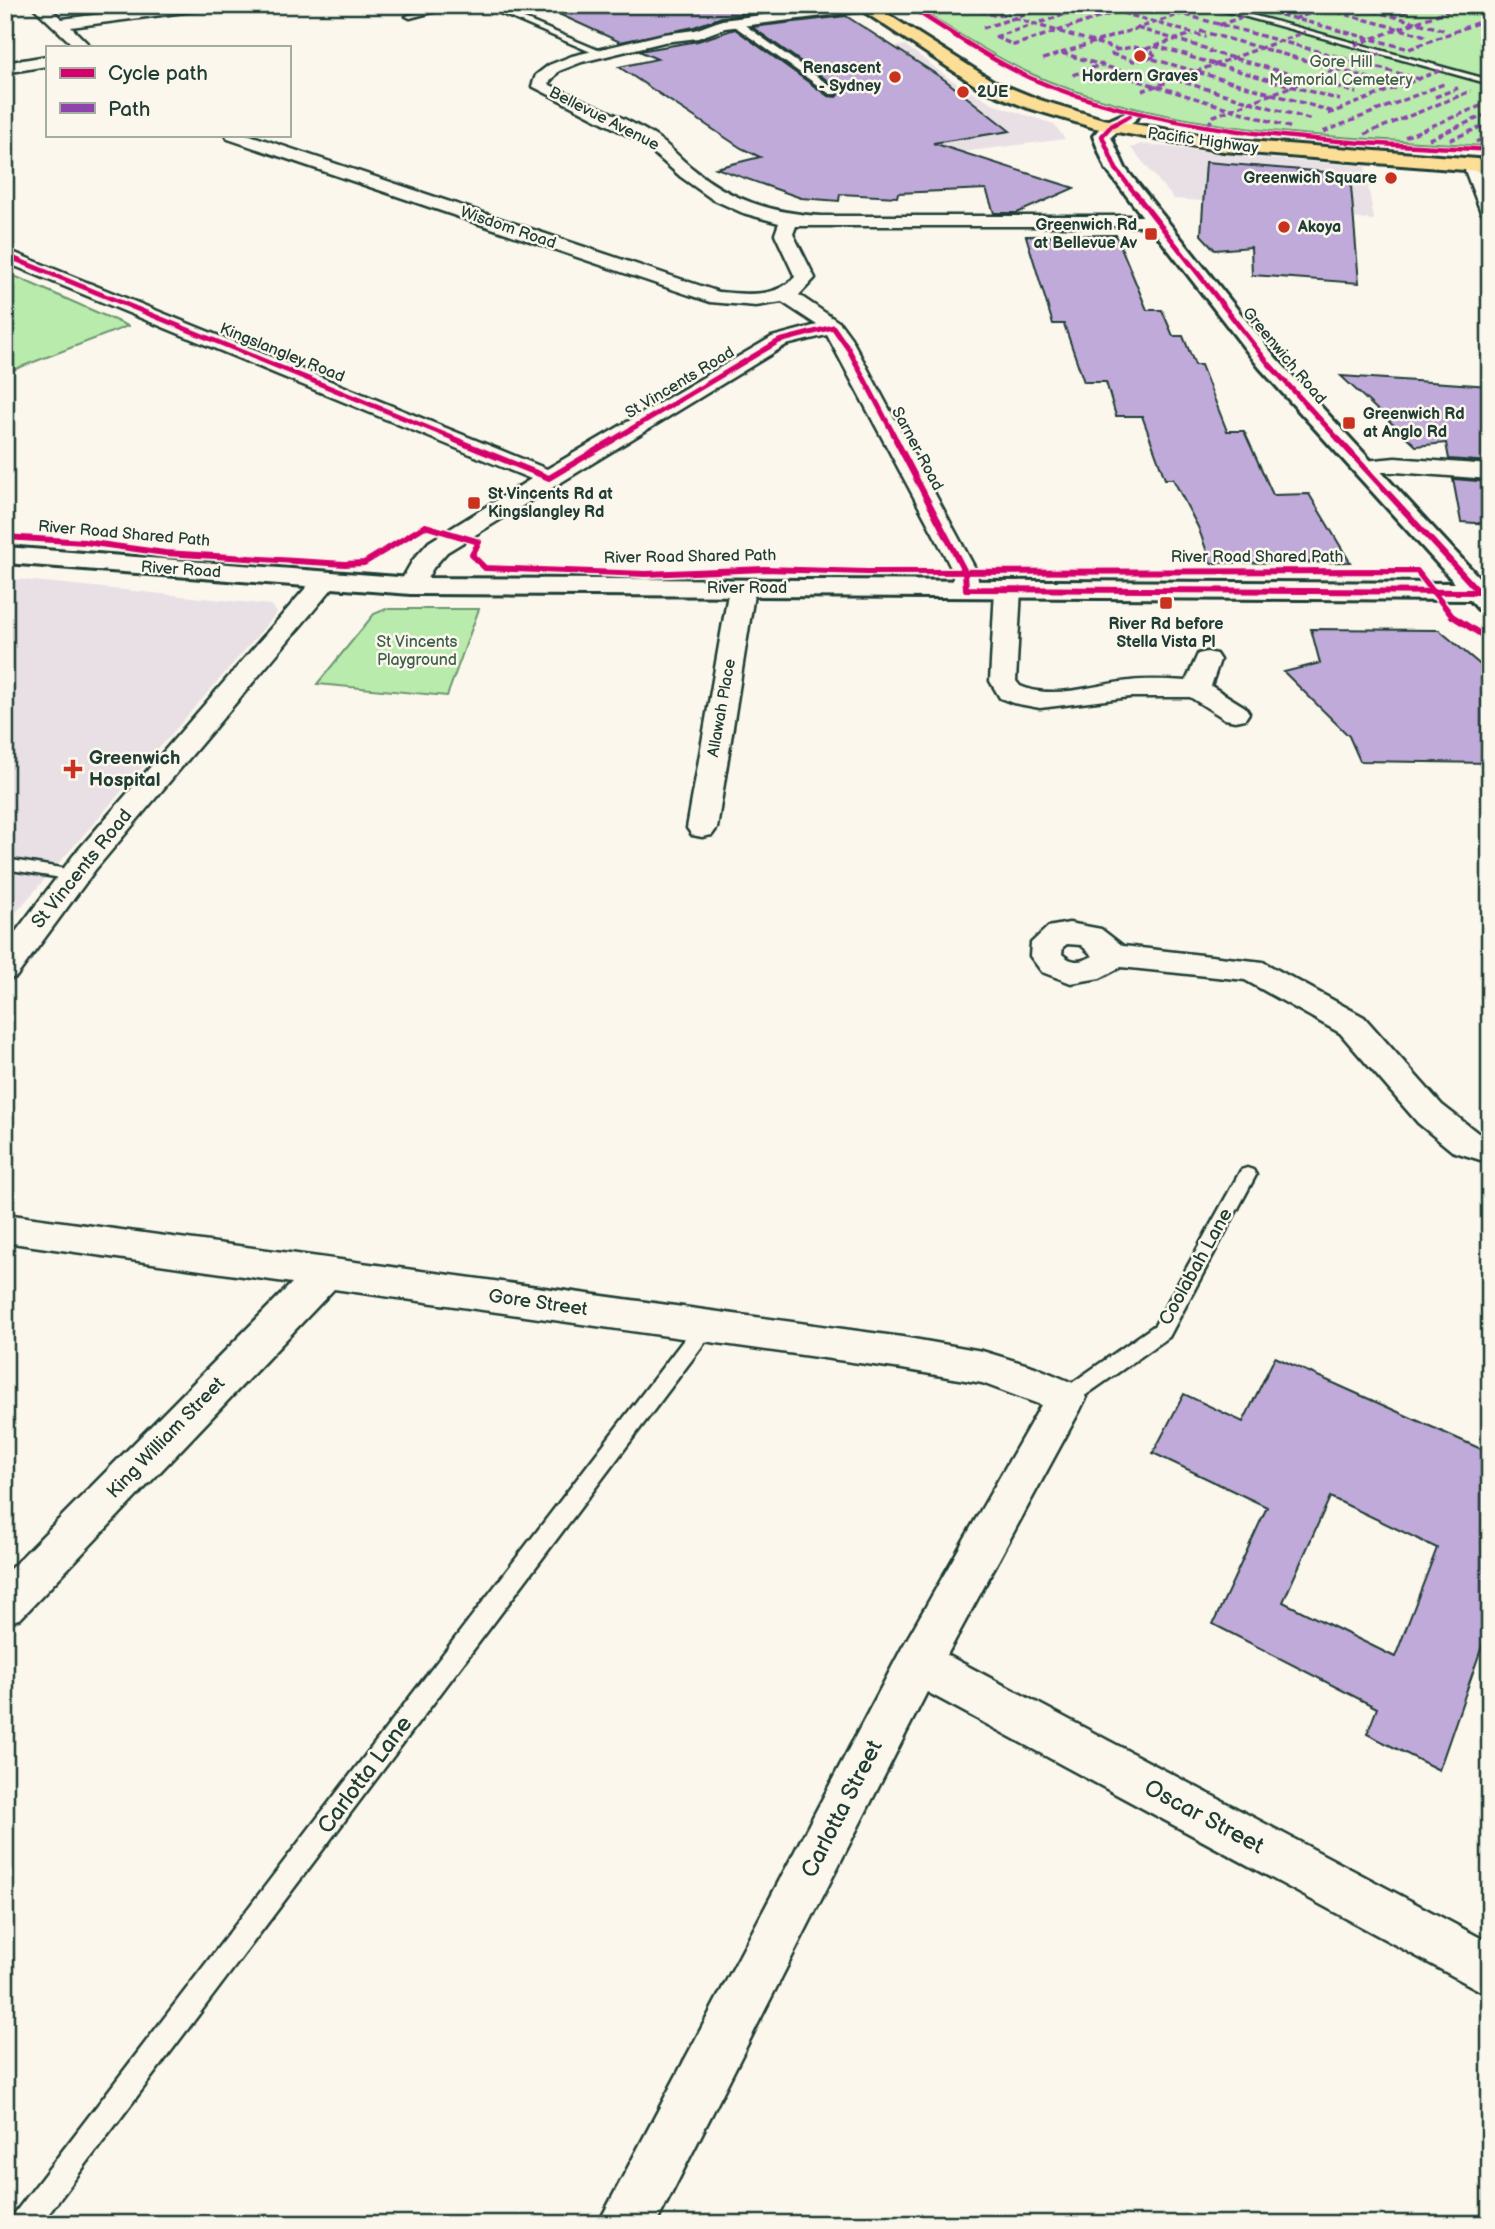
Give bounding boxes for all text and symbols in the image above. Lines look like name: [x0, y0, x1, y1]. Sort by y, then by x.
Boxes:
legend: [46, 46, 290, 136]
marker: Hordern Graves: [1132, 48, 1148, 64]
park label: Gore Hill Memorial Cemetery: [1269, 53, 1413, 90]
place label: Renascent - Sydney: [803, 59, 882, 96]
text: Cycle path: [108, 61, 208, 86]
place label: Hordern Graves: [1082, 67, 1198, 86]
marker: Renascent - Sydney: [887, 69, 903, 85]
street label: Bellevue Avenue: [546, 83, 663, 155]
place label: 2UE: [977, 83, 1008, 102]
marker: 2UE: [955, 84, 971, 100]
text: Path: [108, 97, 150, 122]
street label: Pacific Highway: [1146, 124, 1260, 158]
place label: Greenwich Square: [1243, 169, 1377, 188]
marker: Greenwich Square: [1383, 170, 1399, 186]
street label: Wisdom Road: [458, 203, 558, 253]
place label: Greenwich Rd at Bellevue Av: [1033, 216, 1137, 253]
place label: Akoya: [1297, 218, 1341, 237]
marker: Akoya: [1276, 219, 1292, 235]
marker: Greenwich Rd at Bellevue Av: [1143, 226, 1159, 242]
street label: Greenwich Road: [1238, 304, 1330, 408]
street label: Kingslangley Road: [217, 319, 347, 387]
street label: St Vincents Road: [622, 343, 738, 423]
street label: Sarner Road: [887, 404, 947, 494]
place label: Greenwich Rd at Anglo Rd: [1363, 405, 1465, 442]
marker: Greenwich Rd at Anglo Rd: [1341, 415, 1357, 431]
place label: St Vincents Rd at Kingslangley Rd: [488, 485, 613, 522]
marker: St Vincents Rd at Kingslangley Rd: [466, 495, 482, 511]
street label: River Road Shared Path: [37, 517, 211, 551]
street label: River Road Shared Path: [604, 546, 777, 568]
street label: River Road Shared Path: [1171, 548, 1343, 567]
street label: River Road: [140, 558, 222, 582]
street label: River Road: [707, 579, 787, 598]
marker: River Rd before Stella Vista Pl: [1158, 595, 1174, 611]
place label: River Rd before Stella Vista Pl: [1108, 615, 1224, 652]
park label: St Vincents Playground: [377, 633, 457, 670]
street label: Allawah Place: [704, 657, 740, 759]
place label: Greenwich Hospital: [89, 747, 180, 792]
marker: Greenwich Hospital: [63, 759, 83, 779]
street label: St Vincents Road: [27, 805, 137, 933]
street label: Coolabah Lane: [1154, 1205, 1238, 1329]
street label: Gore Street: [487, 1285, 589, 1321]
street label: King William Street: [102, 1372, 230, 1504]
street label: Carlotta Lane: [312, 1711, 418, 1839]
street label: Carlotta Street: [795, 1735, 889, 1883]
street label: Oscar Street: [1139, 1774, 1269, 1860]

